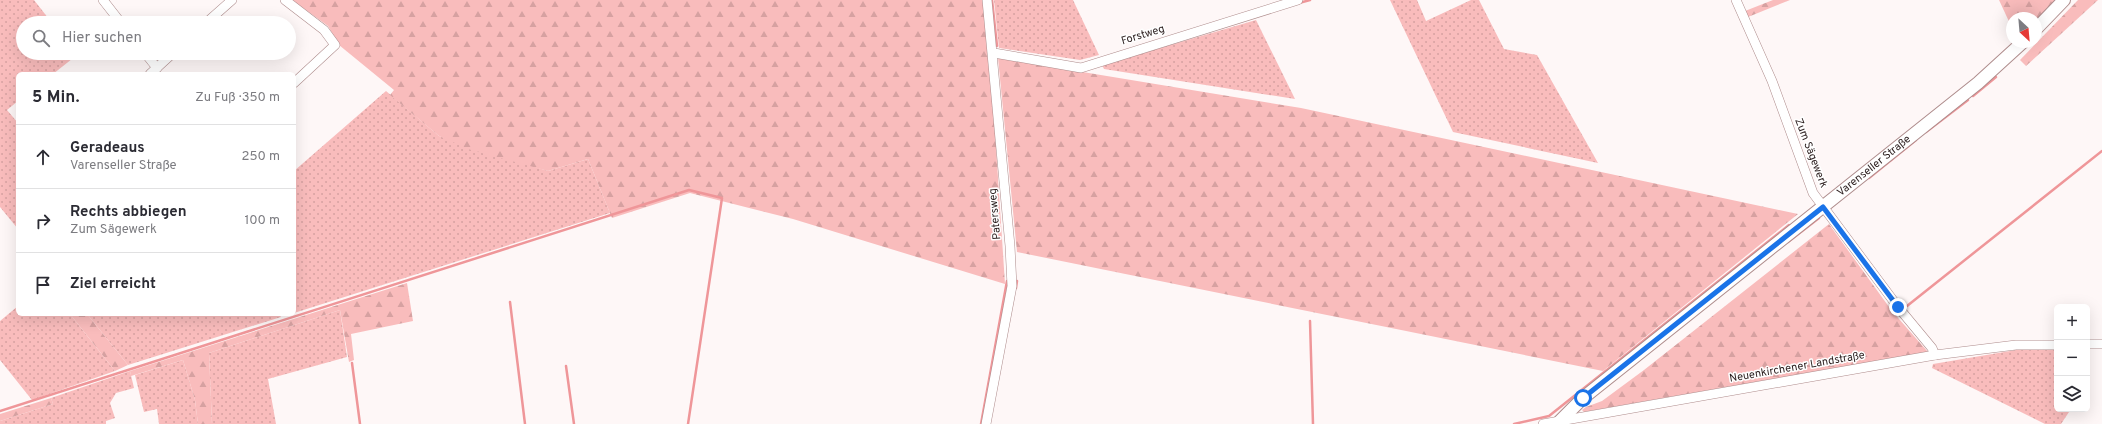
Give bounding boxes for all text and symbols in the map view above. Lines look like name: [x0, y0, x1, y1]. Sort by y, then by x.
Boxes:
north arrow: [2006, 12, 2042, 48]
search box: [16, 16, 296, 60]
street label: Forstweg: [1120, 22, 1166, 48]
icon: search: [30, 27, 52, 49]
text: Hier suchen: [62, 29, 142, 48]
text: 5 Min.: [32, 87, 80, 109]
text: Zu Fuß · 350 m: [195, 90, 280, 106]
street label: Zum Sägewerk: [1791, 116, 1831, 190]
street label: Varenseller Straße: [1834, 132, 1914, 200]
text: Geradeaus: [70, 139, 145, 158]
icon: ahead: [32, 146, 54, 168]
text: 250 m: [242, 149, 280, 165]
text: Varenseller Straße: [70, 158, 177, 174]
street label: Patersweg: [986, 188, 1004, 240]
text: Rechts abbiegen: [70, 203, 187, 222]
icon: right: [32, 210, 54, 232]
text: 100 m: [244, 213, 280, 229]
text: Zum Sägewerk: [70, 222, 157, 238]
icon: arrive: [32, 274, 54, 296]
text: Ziel erreicht: [70, 275, 156, 294]
route end: [1889, 298, 1907, 316]
map controls: [2054, 304, 2090, 412]
button: +: [2054, 304, 2090, 340]
button: −: [2054, 340, 2090, 376]
street label: Neuenkirchener Landstraße: [1728, 348, 1866, 386]
button: layers: [2054, 376, 2090, 412]
route start: [1574, 389, 1592, 407]

